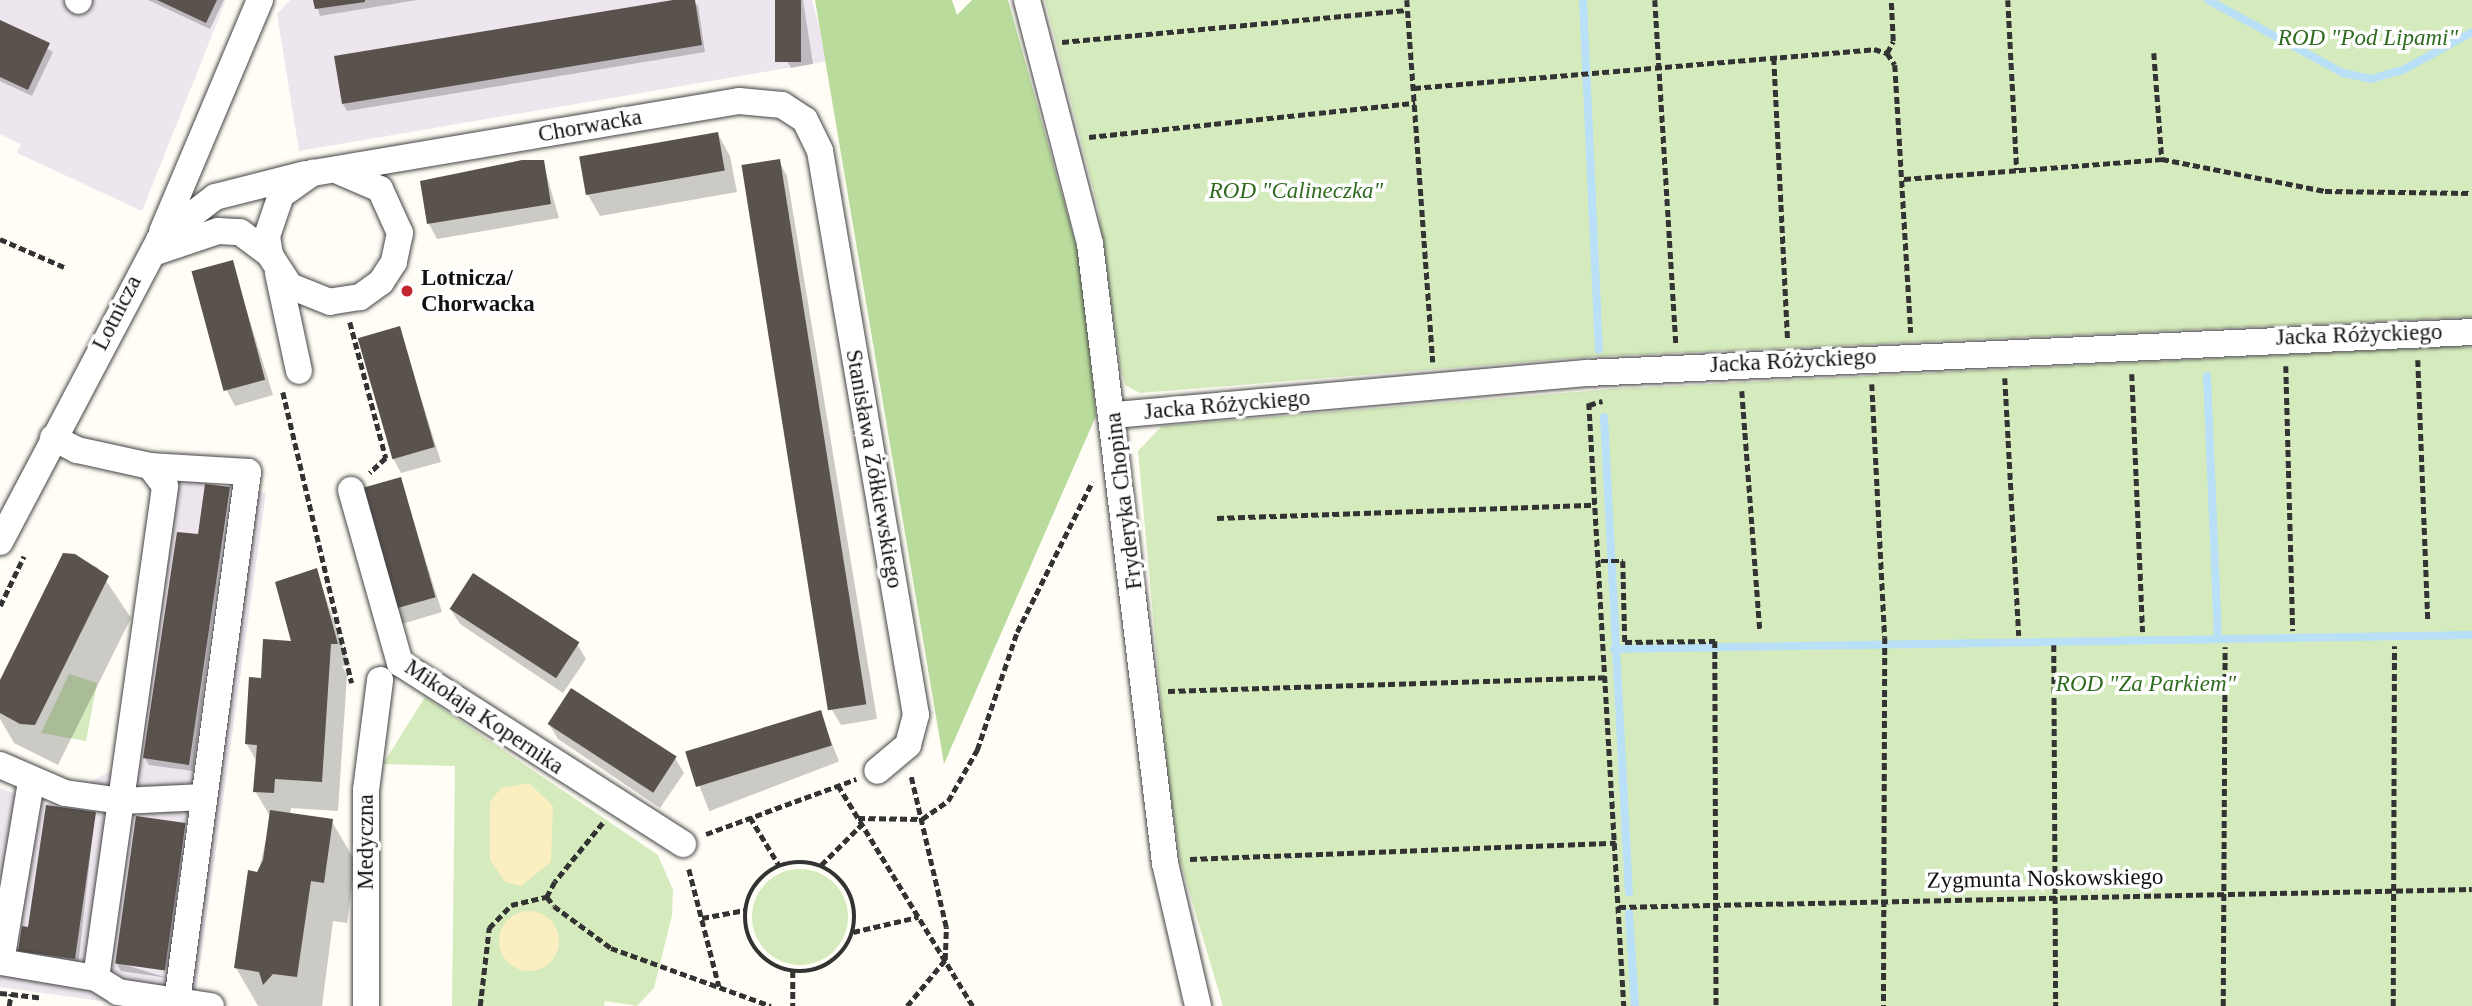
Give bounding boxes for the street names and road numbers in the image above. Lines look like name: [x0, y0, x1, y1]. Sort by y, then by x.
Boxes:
street label: Chorwacka: [536, 103, 644, 149]
street label: Lotnicza: [86, 271, 148, 355]
street label: Jacka Różyckiego: [2275, 318, 2443, 352]
street label: Jacka Różyckiego: [1709, 343, 1877, 379]
street label: Stanisława Żółkiewskiego: [839, 347, 909, 591]
street label: Jacka Różyckiego: [1143, 384, 1311, 426]
street label: Fryderyka Chopina: [1099, 411, 1149, 591]
street label: Mikołaja Kopernika: [399, 654, 569, 780]
street label: Medyczna: [352, 794, 380, 890]
street label: Zygmunta Noskowskiego: [1926, 863, 2164, 895]

